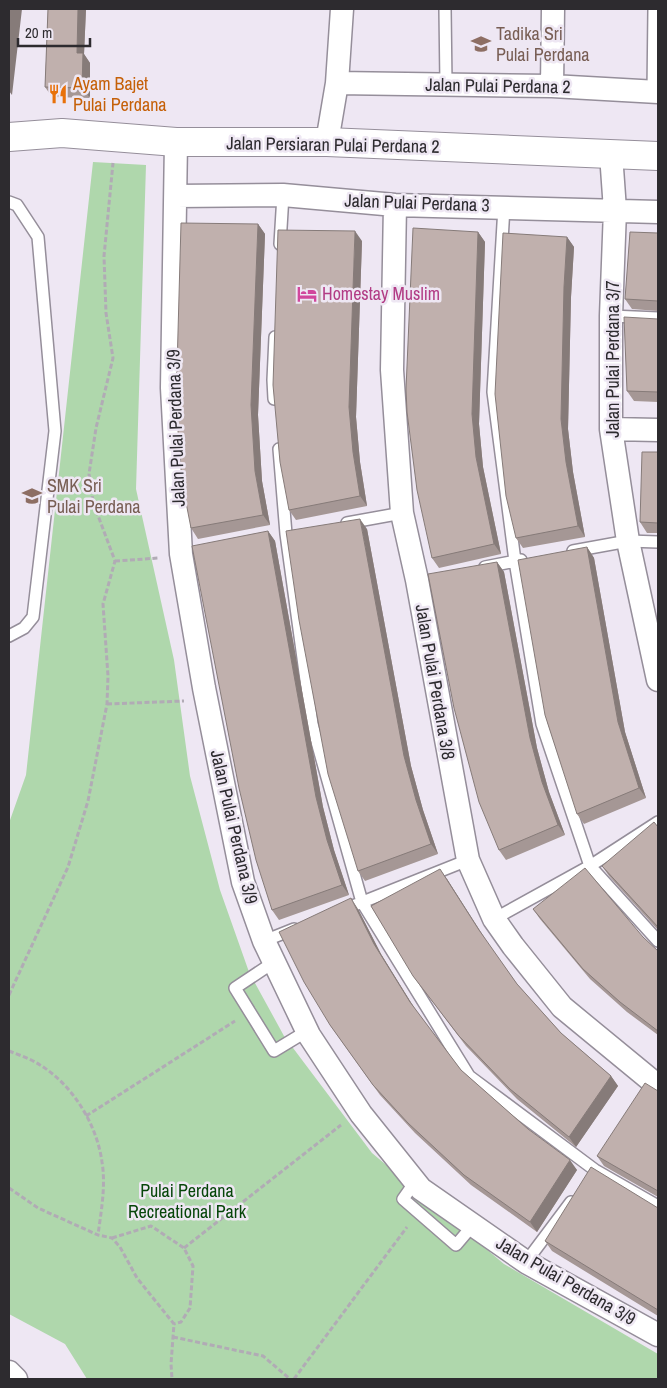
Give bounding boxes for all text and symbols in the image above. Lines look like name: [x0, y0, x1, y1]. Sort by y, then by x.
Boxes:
scale bar: [18, 15, 90, 47]
place label: Tadika Sri Pulai Perdana: [496, 21, 590, 67]
text: 20 m: [25, 22, 52, 43]
school or university icon: Tadika Sri Pulai Perdana: [470, 33, 492, 55]
place label: Ayam Bajet Pulai Perdana: [72, 71, 167, 117]
street label: Jalan Pulai Perdana 2: [425, 72, 571, 99]
restaurant icon: Ayam Bajet Pulai Perdana: [47, 83, 69, 105]
street label: Jalan Persiaran Pulai Perdana 2: [226, 130, 440, 159]
street label: Jalan Pulai Perdana 3: [344, 187, 490, 218]
street label: Jalan Pulai Perdana 3/7: [600, 280, 625, 438]
place label: Homestay Muslim: [322, 281, 440, 306]
hotel icon: Homestay Muslim: [296, 283, 318, 305]
street label: Jalan Pulai Perdana 3/9: [160, 349, 191, 507]
place label: SMK Sri Pulai Perdana: [47, 473, 141, 519]
school or university icon: SMK Sri Pulai Perdana: [21, 485, 43, 507]
street label: Jalan Pulai Perdana 3/8: [410, 602, 461, 762]
street label: Jalan Pulai Perdana 3/9: [205, 747, 264, 906]
park label: Pulai Perdana Recreational Park: [128, 1178, 247, 1224]
street label: Jalan Pulai Perdana 3/9: [492, 1230, 641, 1331]

